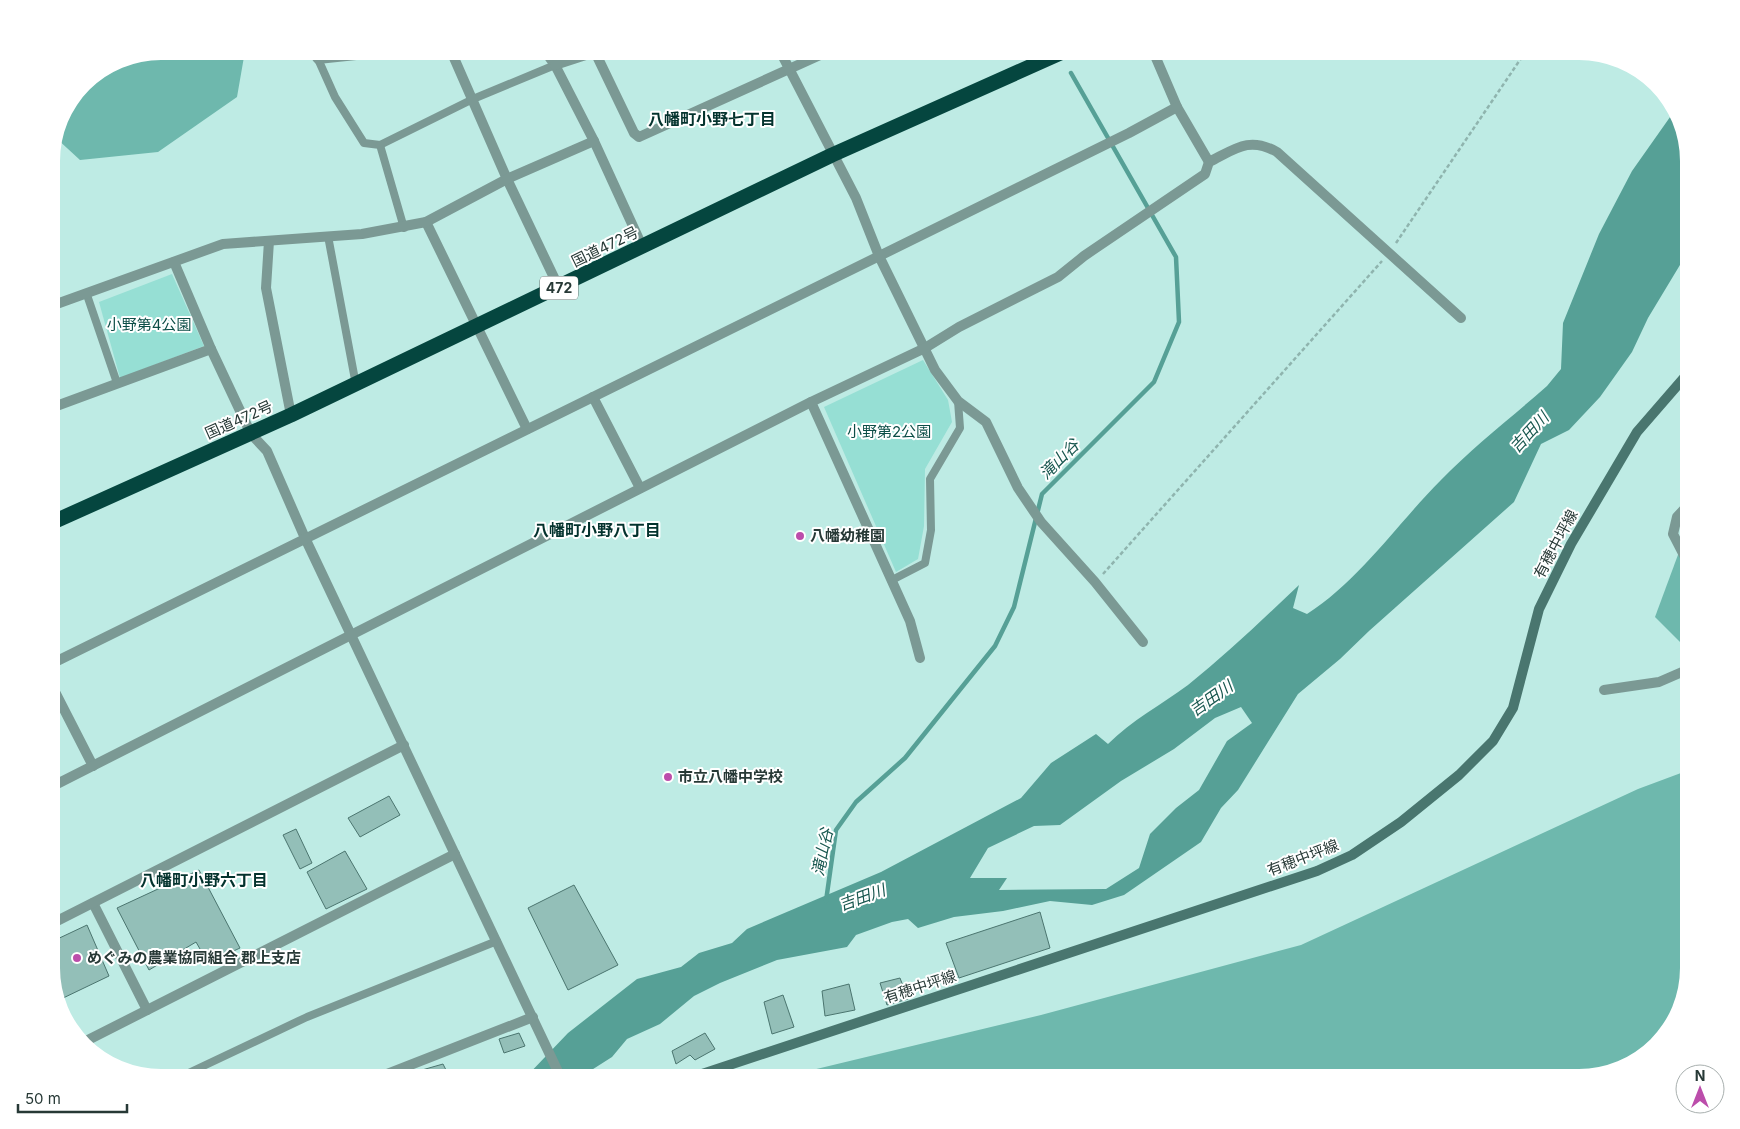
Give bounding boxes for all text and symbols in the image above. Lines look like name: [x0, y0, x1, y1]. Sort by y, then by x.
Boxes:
district label: 八幡町小野七丁目: [648, 109, 776, 129]
street label: 国道472号: [568, 222, 641, 271]
road number: 472: [540, 276, 578, 300]
park label: 小野第4公園: [107, 315, 191, 334]
street label: 国道472号: [202, 396, 276, 443]
water label: 吉田川: [1505, 406, 1554, 456]
park label: 小野第2公園: [847, 422, 931, 441]
water label: 滝山谷: [1035, 434, 1084, 483]
street label: 有穂中坪線: [1530, 506, 1582, 581]
district label: 八幡町小野八丁目: [533, 520, 661, 540]
place label: 八幡幼稚園: [810, 526, 885, 545]
marker: 八幡幼稚園: [794, 530, 806, 542]
water label: 吉田川: [1186, 675, 1238, 720]
place label: 市立八幡中学校: [678, 767, 783, 786]
marker: 市立八幡中学校: [662, 771, 674, 783]
water label: 滝山谷: [807, 824, 837, 878]
street label: 有穂中坪線: [1264, 835, 1341, 880]
district label: 八幡町小野六丁目: [140, 870, 268, 890]
water label: 吉田川: [836, 879, 890, 915]
place label: めぐみの農業協同組合 郡上支店: [87, 948, 301, 967]
marker: めぐみの農業協同組合 郡上支店: [71, 952, 83, 964]
street label: 有穂中坪線: [881, 966, 958, 1007]
north arrow: [1675, 1064, 1725, 1114]
text: N: [1695, 1067, 1705, 1084]
scale bar: [18, 1082, 126, 1114]
text: 50 m: [25, 1089, 61, 1108]

